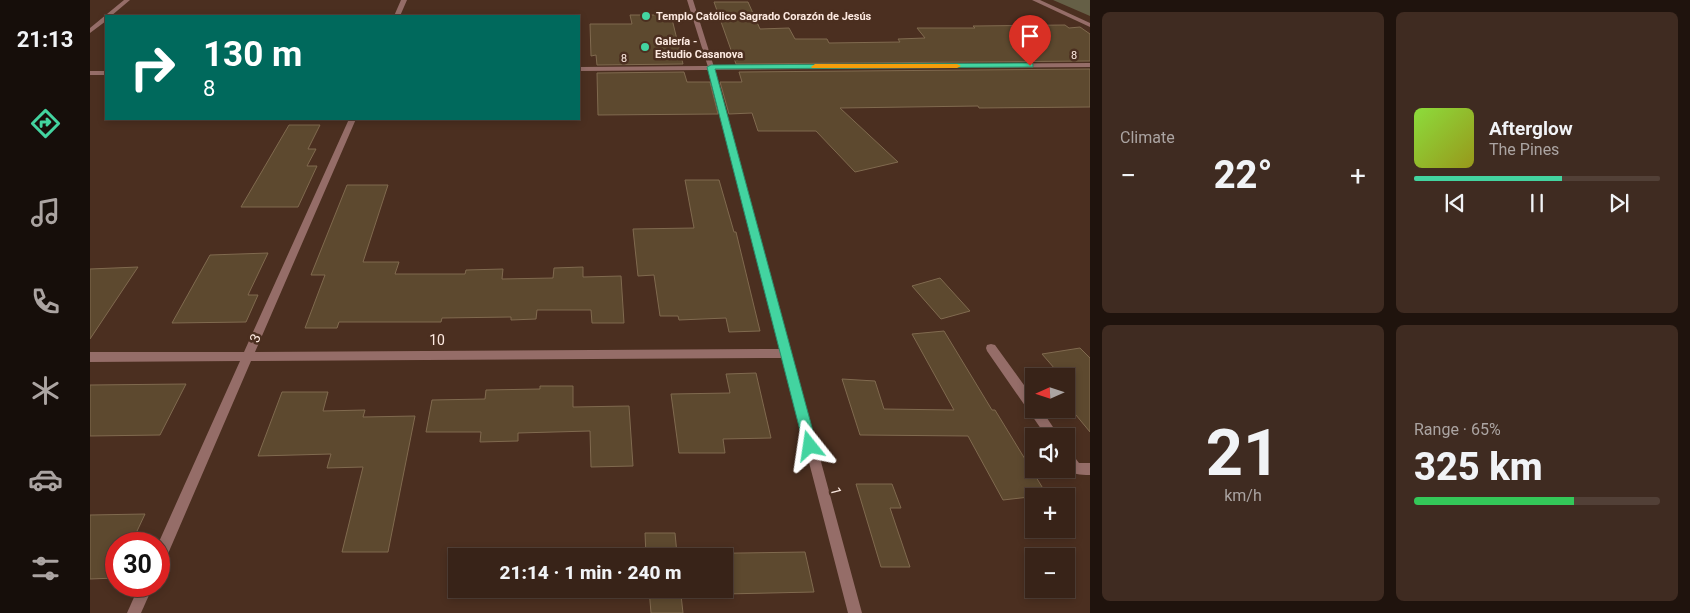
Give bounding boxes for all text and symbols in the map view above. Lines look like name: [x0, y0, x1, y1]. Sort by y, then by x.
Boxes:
marker: Templo Católico Sagrado Corazón de Jesús: [640, 10, 652, 22]
place label: Templo Católico Sagrado Corazón de Jesús: [656, 10, 872, 23]
pin: [1009, 15, 1051, 66]
icon: arrive: [1016, 22, 1044, 50]
text: 21:13: [17, 27, 73, 52]
text: 130 m: [203, 34, 302, 75]
icon: right: [120, 35, 185, 100]
place label: Galería - Estudio Casanova: [655, 35, 743, 61]
marker: Galería - Estudio Casanova: [639, 41, 651, 53]
street label: 8: [1071, 49, 1077, 62]
street label: 8: [621, 52, 627, 65]
text: 8: [203, 76, 215, 101]
icon: directions: [28, 106, 63, 141]
text: Afterglow: [1489, 117, 1573, 140]
text: Climate: [1120, 128, 1175, 147]
text: The Pines: [1489, 140, 1559, 159]
text: 22°: [1214, 153, 1272, 197]
text: −: [1120, 159, 1136, 192]
text: +: [1350, 159, 1366, 192]
icon: previous: [1441, 189, 1469, 217]
icon: pause: [1523, 189, 1551, 217]
icon: next: [1605, 189, 1633, 217]
icon: music: [28, 195, 63, 230]
icon: phone: [28, 284, 63, 319]
street label: 3: [246, 331, 264, 345]
street label: 10: [429, 332, 445, 348]
north arrow: [1025, 368, 1075, 418]
map controls: [1025, 368, 1075, 598]
icon: climate: [28, 373, 63, 408]
text: 21: [1206, 415, 1280, 491]
position arrow: [783, 419, 835, 471]
text: Range · 65%: [1414, 420, 1501, 439]
button: sound: [1025, 428, 1075, 478]
text: 325 km: [1414, 445, 1543, 489]
icon: car: [28, 462, 63, 497]
street label: 1: [827, 485, 845, 497]
text: km/h: [1224, 486, 1262, 505]
button: +: [1025, 488, 1075, 538]
speed limit sign: 30: [105, 532, 170, 597]
button: −: [1025, 548, 1075, 598]
icon: filters: [28, 551, 63, 586]
text: 21:14 · 1 min · 240 m: [499, 561, 682, 584]

